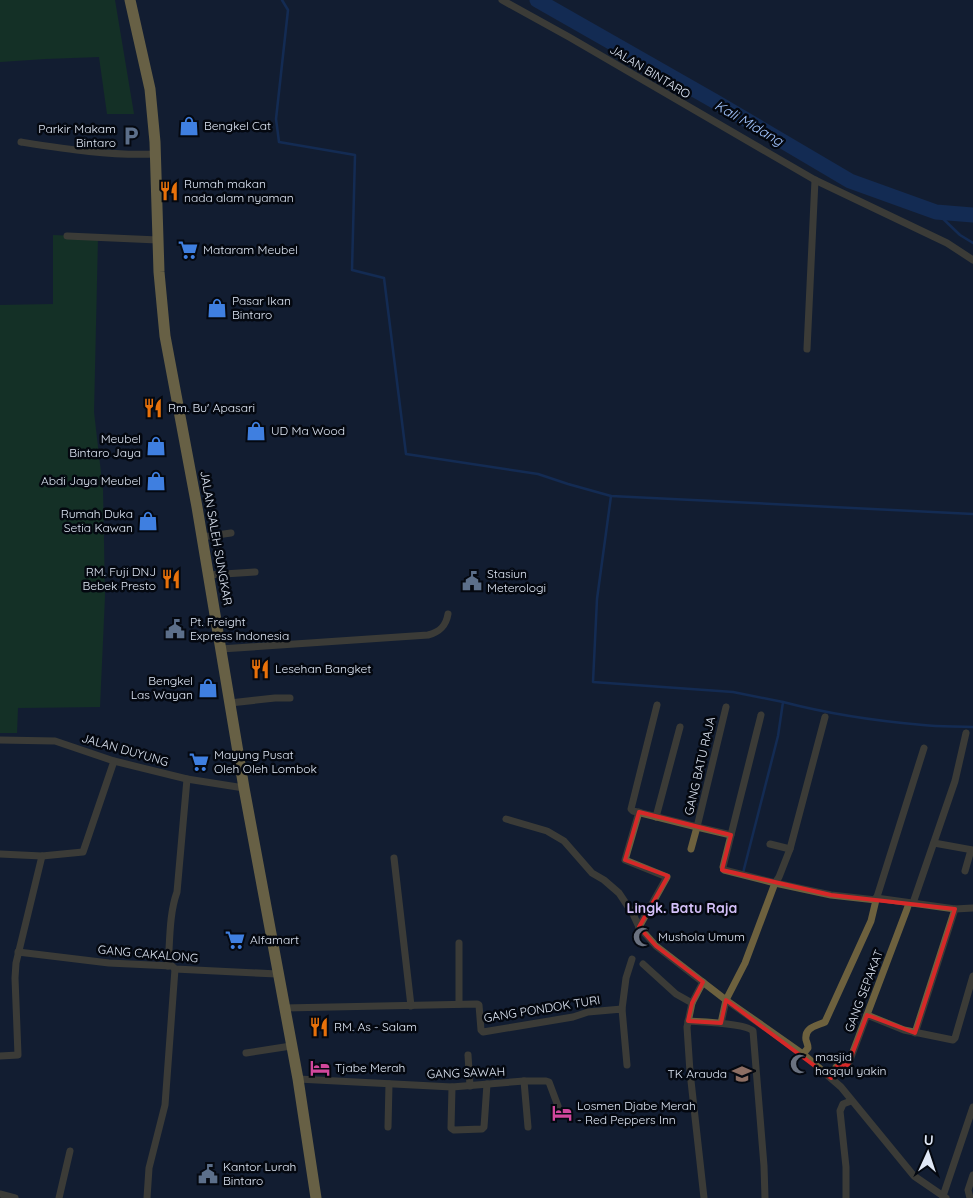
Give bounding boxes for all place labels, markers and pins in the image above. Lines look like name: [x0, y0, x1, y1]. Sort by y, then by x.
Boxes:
shop icon: Bengkel Cat: [178, 115, 200, 137]
place label: Bengkel Cat: [204, 118, 271, 133]
place label: Parkir Makam Bintaro: [38, 121, 116, 150]
parking icon: Parkir Makam Bintaro: [120, 125, 142, 147]
place label: Rumah makan nada alam nyaman: [184, 176, 294, 205]
restaurant icon: Rumah makan nada alam nyaman: [158, 180, 180, 202]
supermarket icon: Mataram Meubel: [177, 239, 199, 261]
place label: Mataram Meubel: [203, 242, 298, 257]
place label: Pasar Ikan Bintaro: [232, 293, 291, 322]
shop icon: Pasar Ikan Bintaro: [206, 297, 228, 319]
restaurant icon: Rm. Bu' Apasari: [142, 397, 164, 419]
place label: Rm. Bu' Apasari: [168, 400, 255, 415]
shop icon: UD Ma Wood: [245, 420, 267, 442]
place label: UD Ma Wood: [271, 423, 345, 438]
place label: Meubel Bintaro Jaya: [69, 431, 141, 460]
shop icon: Meubel Bintaro Jaya: [145, 435, 167, 457]
shop icon: Abdi Jaya Meubel: [145, 470, 167, 492]
place label: Abdi Jaya Meubel: [41, 473, 141, 488]
place label: Rumah Duka Setia Kawan: [61, 506, 133, 535]
shop icon: Rumah Duka Setia Kawan: [137, 510, 159, 532]
place label: RM. Fuji DNJ Bebek Presto: [82, 564, 156, 593]
place label: Stasiun Meterologi: [487, 566, 546, 595]
restaurant icon: RM. Fuji DNJ Bebek Presto: [160, 568, 182, 590]
public building icon: Stasiun Meterologi: [461, 570, 483, 592]
place label: Pt. Freight Express Indonesia: [190, 614, 289, 643]
public building icon: Pt. Freight Express Indonesia: [164, 618, 186, 640]
restaurant icon: Lesehan Bangket: [249, 658, 271, 680]
place label: Lesehan Bangket: [275, 661, 371, 676]
place label: Bengkel Las Wayan: [131, 673, 193, 702]
shop icon: Bengkel Las Wayan: [197, 677, 219, 699]
place label: Mayung Pusat Oleh Oleh Lombok: [214, 747, 317, 776]
supermarket icon: Mayung Pusat Oleh Oleh Lombok: [188, 751, 210, 773]
mosque icon: Mushola Umum: [632, 926, 654, 948]
supermarket icon: Alfamart: [224, 929, 246, 951]
place label: Mushola Umum: [658, 929, 745, 944]
place label: Alfamart: [250, 932, 299, 947]
restaurant icon: RM. As - Salam: [308, 1016, 330, 1038]
place label: RM. As - Salam: [334, 1019, 417, 1034]
place label: masjid haqqul yakin: [815, 1049, 887, 1078]
mosque icon: masjid haqqul yakin: [789, 1053, 811, 1075]
hotel icon: Tjabe Merah: [309, 1057, 331, 1079]
place label: Tjabe Merah: [335, 1060, 405, 1075]
school or university icon: TK Arauda: [731, 1063, 753, 1085]
place label: TK Arauda: [668, 1066, 727, 1081]
place label: Losmen Djabe Merah - Red Peppers Inn: [577, 1098, 696, 1127]
hotel icon: Losmen Djabe Merah - Red Peppers Inn: [551, 1102, 573, 1124]
place label: Kantor Lurah Bintaro: [223, 1159, 296, 1188]
public building icon: Kantor Lurah Bintaro: [197, 1163, 219, 1185]

